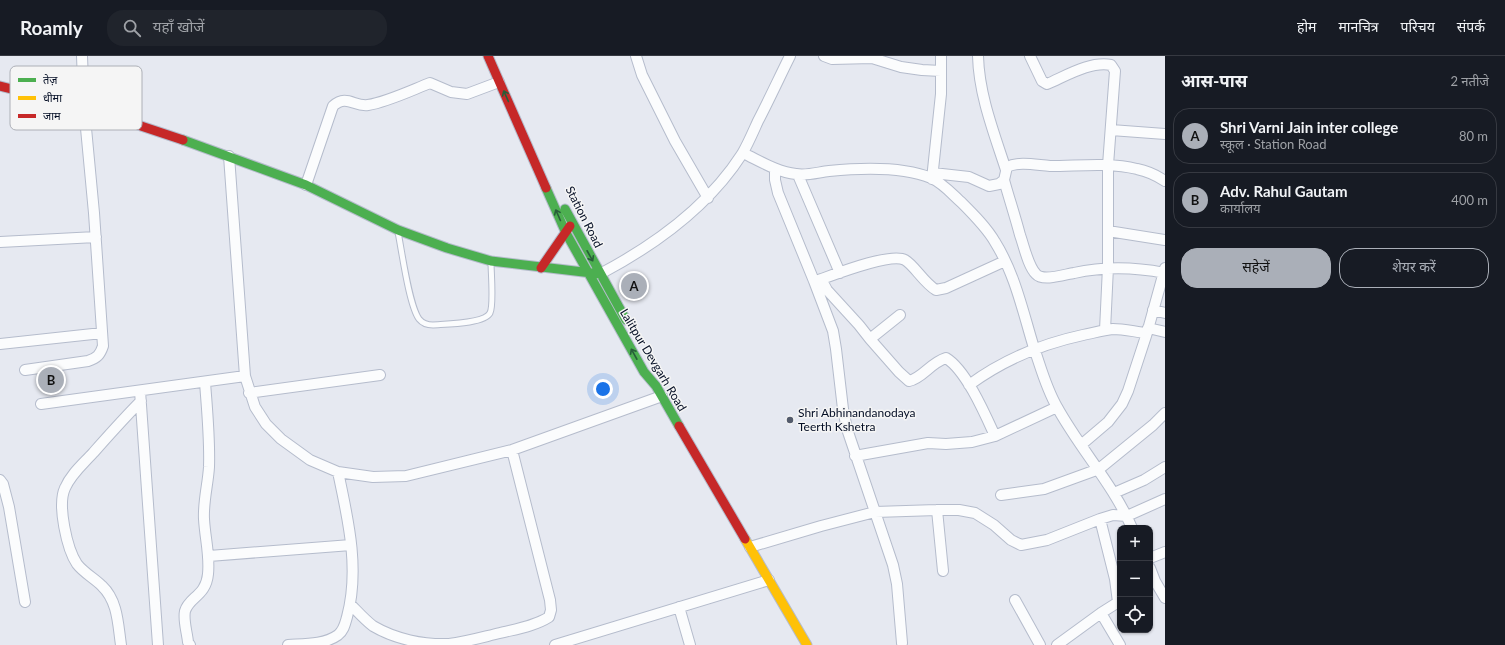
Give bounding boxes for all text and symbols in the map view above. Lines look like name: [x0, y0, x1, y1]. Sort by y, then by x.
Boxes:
search box: [107, 10, 387, 46]
text: Roamly: [20, 16, 83, 39]
icon: search: [121, 17, 143, 39]
text: यहाँ खोजें: [153, 17, 204, 35]
text: होम: [1297, 18, 1316, 35]
text: मानचित्र: [1338, 18, 1379, 35]
text: परिचय: [1401, 18, 1435, 35]
text: संपर्क: [1457, 18, 1485, 35]
legend: [10, 66, 142, 130]
text: आस-पास: [1181, 70, 1247, 91]
text: तेज़: [43, 73, 58, 86]
text: 2 नतीजे: [1450, 73, 1489, 89]
text: धीमा: [43, 91, 62, 104]
one-way arrow: [502, 91, 509, 103]
text: जाम: [43, 109, 61, 122]
text: Shri Varni Jain inter college: [1220, 118, 1398, 136]
text: A: [1190, 128, 1200, 144]
text: 80 m: [1459, 128, 1488, 144]
text: स्कूल · Station Road: [1220, 136, 1326, 152]
text: Adv. Rahul Gautam: [1220, 182, 1348, 200]
street label: Station Road: [563, 184, 606, 250]
text: B: [1191, 192, 1199, 208]
text: 400 m: [1451, 192, 1488, 208]
text: कार्यालय: [1220, 200, 1261, 216]
one-way arrow: [554, 210, 561, 222]
button: सहेजें: [1181, 248, 1331, 288]
button: शेयर करें: [1339, 248, 1489, 288]
one-way arrow: [587, 250, 595, 262]
pin: A: [621, 271, 647, 301]
street label: Lalitpur Devgarh Road: [617, 306, 690, 414]
one-way arrow: [629, 348, 637, 360]
pin: B: [38, 365, 64, 395]
your location: [593, 379, 613, 399]
place label: Shri Abhinandanodaya Teerth Kshetra: [798, 405, 916, 434]
marker: Shri Abhinandanodaya Teerth Kshetra: [785, 415, 795, 425]
map controls: [1117, 525, 1153, 633]
button: +: [1117, 525, 1153, 561]
button: −: [1117, 561, 1153, 597]
button: locate: [1117, 597, 1153, 633]

